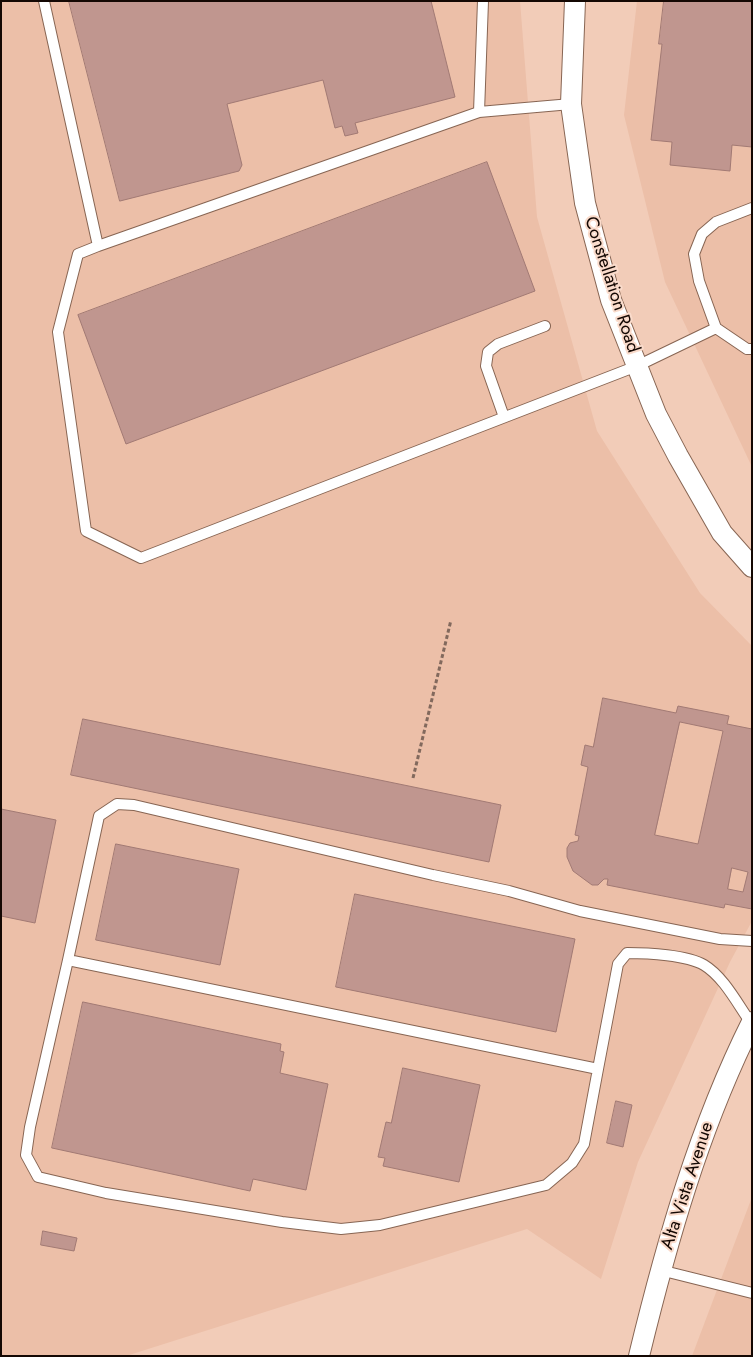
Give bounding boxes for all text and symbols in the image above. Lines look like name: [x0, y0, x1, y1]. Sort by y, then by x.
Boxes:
street label: Constellation Road: [579, 214, 643, 356]
street label: Alta Vista Avenue: [657, 1120, 719, 1252]

